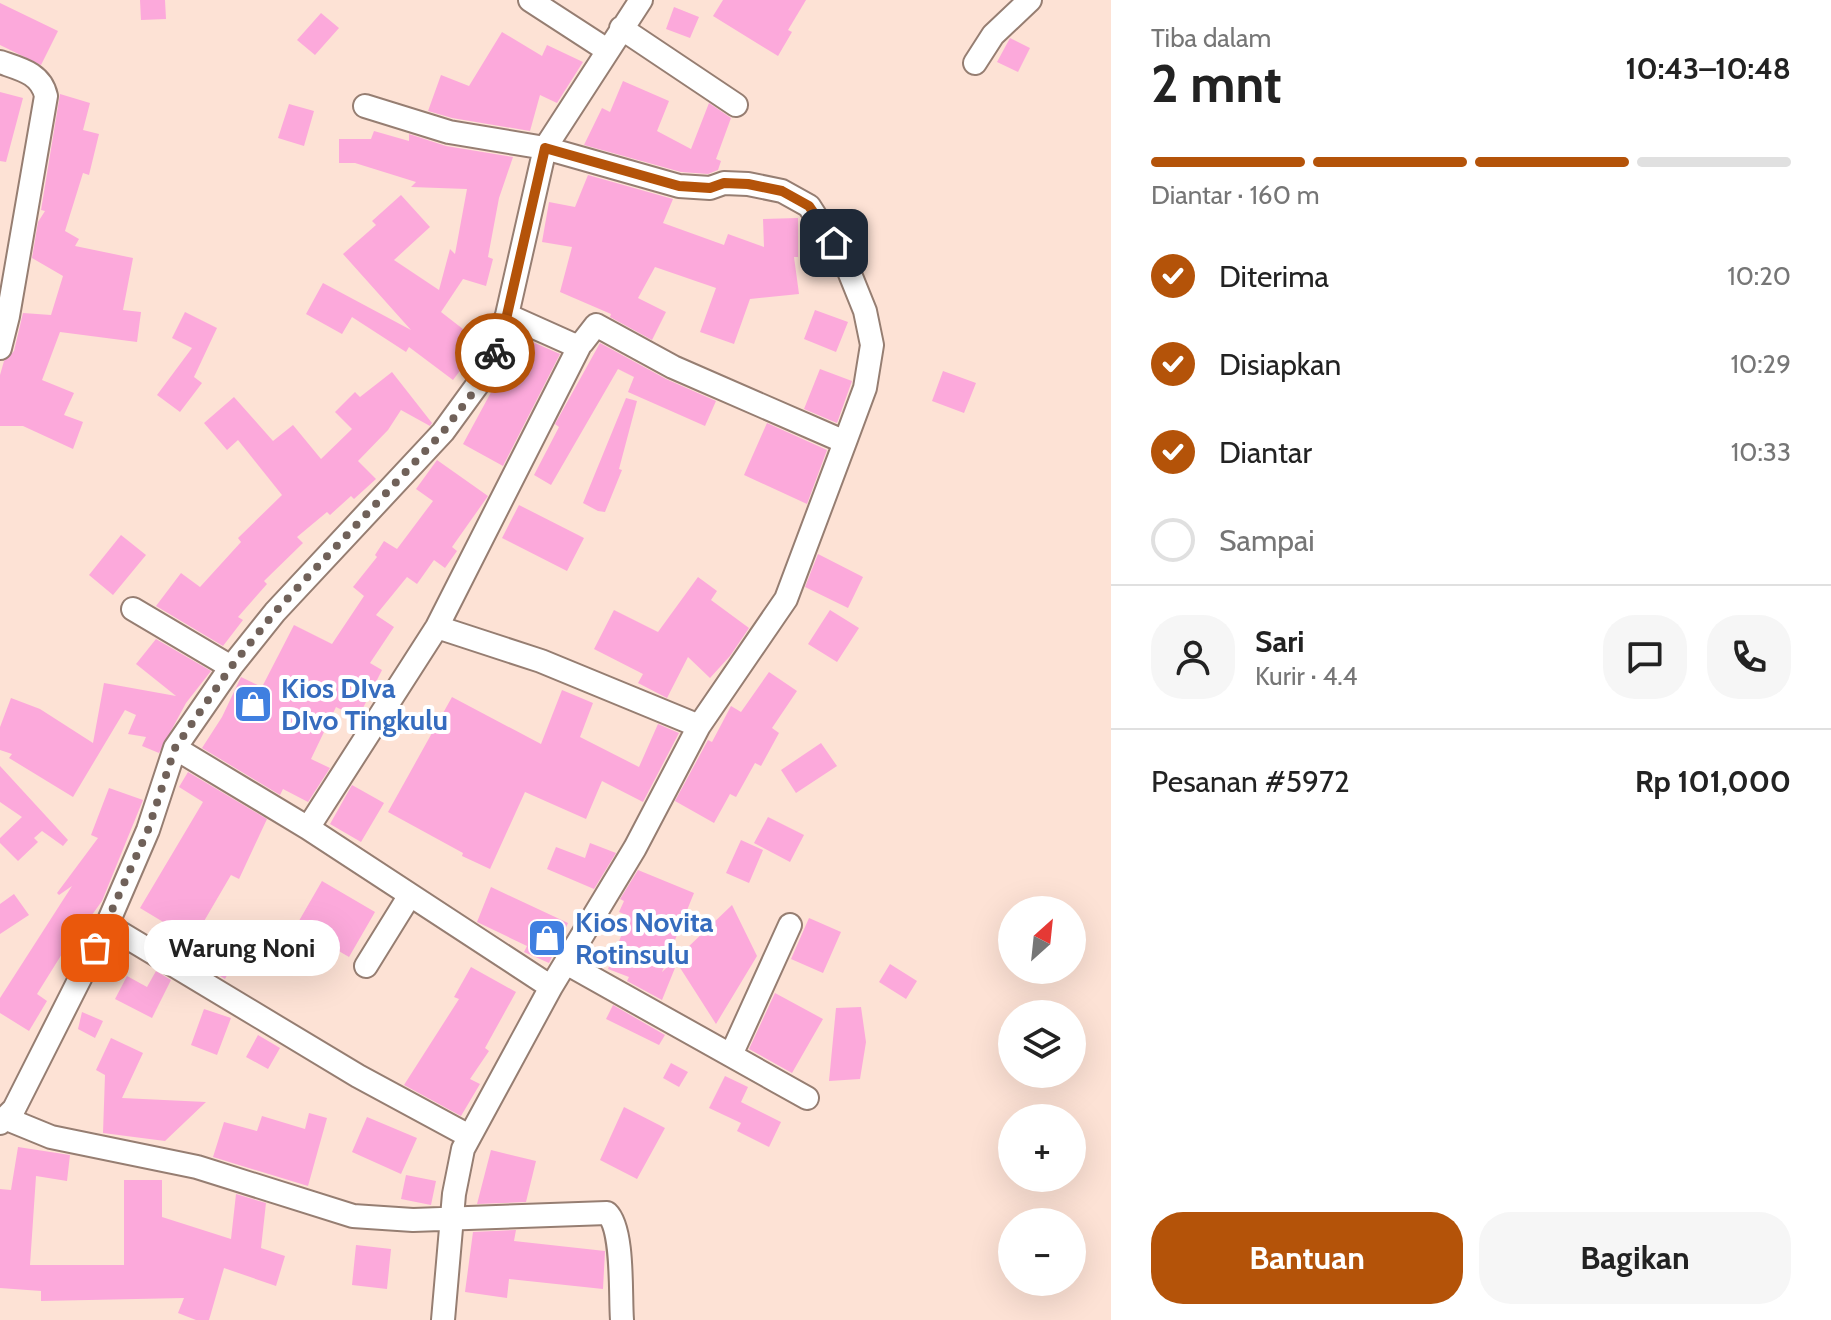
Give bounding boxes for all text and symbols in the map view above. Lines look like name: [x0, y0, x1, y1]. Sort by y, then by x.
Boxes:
text: Tiba dalam: [1151, 22, 1271, 54]
text: 10:43–10:48: [1625, 50, 1791, 87]
text: 2 mnt: [1151, 52, 1282, 115]
text: Diantar · 160 m: [1151, 179, 1319, 211]
pin: [800, 209, 868, 277]
icon: home: [812, 221, 856, 265]
icon: check: [1151, 254, 1195, 298]
text: Diterima: [1219, 258, 1329, 295]
text: 10:20: [1727, 260, 1791, 292]
courier: [455, 313, 535, 393]
icon: bike: [473, 331, 517, 375]
icon: check: [1151, 342, 1195, 386]
text: Disiapkan: [1219, 346, 1341, 383]
text: 10:29: [1731, 348, 1791, 380]
icon: check: [1151, 430, 1195, 474]
text: Diantar: [1219, 434, 1312, 471]
text: 10:33: [1731, 436, 1791, 468]
text: Sampai: [1219, 522, 1315, 559]
button: person: [1151, 615, 1235, 699]
button: chat: [1603, 615, 1687, 699]
button: phone: [1707, 615, 1791, 699]
text: Sari: [1255, 623, 1304, 660]
text: Kurir · 4.4: [1255, 660, 1358, 692]
place label: Kios DIva DIvo Tingkulu: [281, 671, 448, 737]
shop icon: Kios DIva DIvo Tingkulu: [232, 683, 274, 725]
text: Pesanan #5972: [1151, 763, 1350, 800]
text: Rp 101,000: [1635, 763, 1791, 800]
north arrow: [998, 896, 1086, 984]
map controls: [998, 896, 1086, 1296]
place label: Kios Novita Rotinsulu: [575, 905, 714, 971]
pin: [61, 914, 129, 982]
shop icon: Kios Novita Rotinsulu: [526, 917, 568, 959]
callout: Warung Noni: [143, 920, 339, 976]
icon: bag: [73, 926, 117, 970]
text: Warung Noni: [169, 932, 315, 964]
button: layers: [998, 1000, 1086, 1088]
button: +: [998, 1104, 1086, 1192]
button: −: [998, 1208, 1086, 1296]
button: Bantuan: [1151, 1212, 1463, 1304]
button: Bagikan: [1479, 1212, 1791, 1304]

